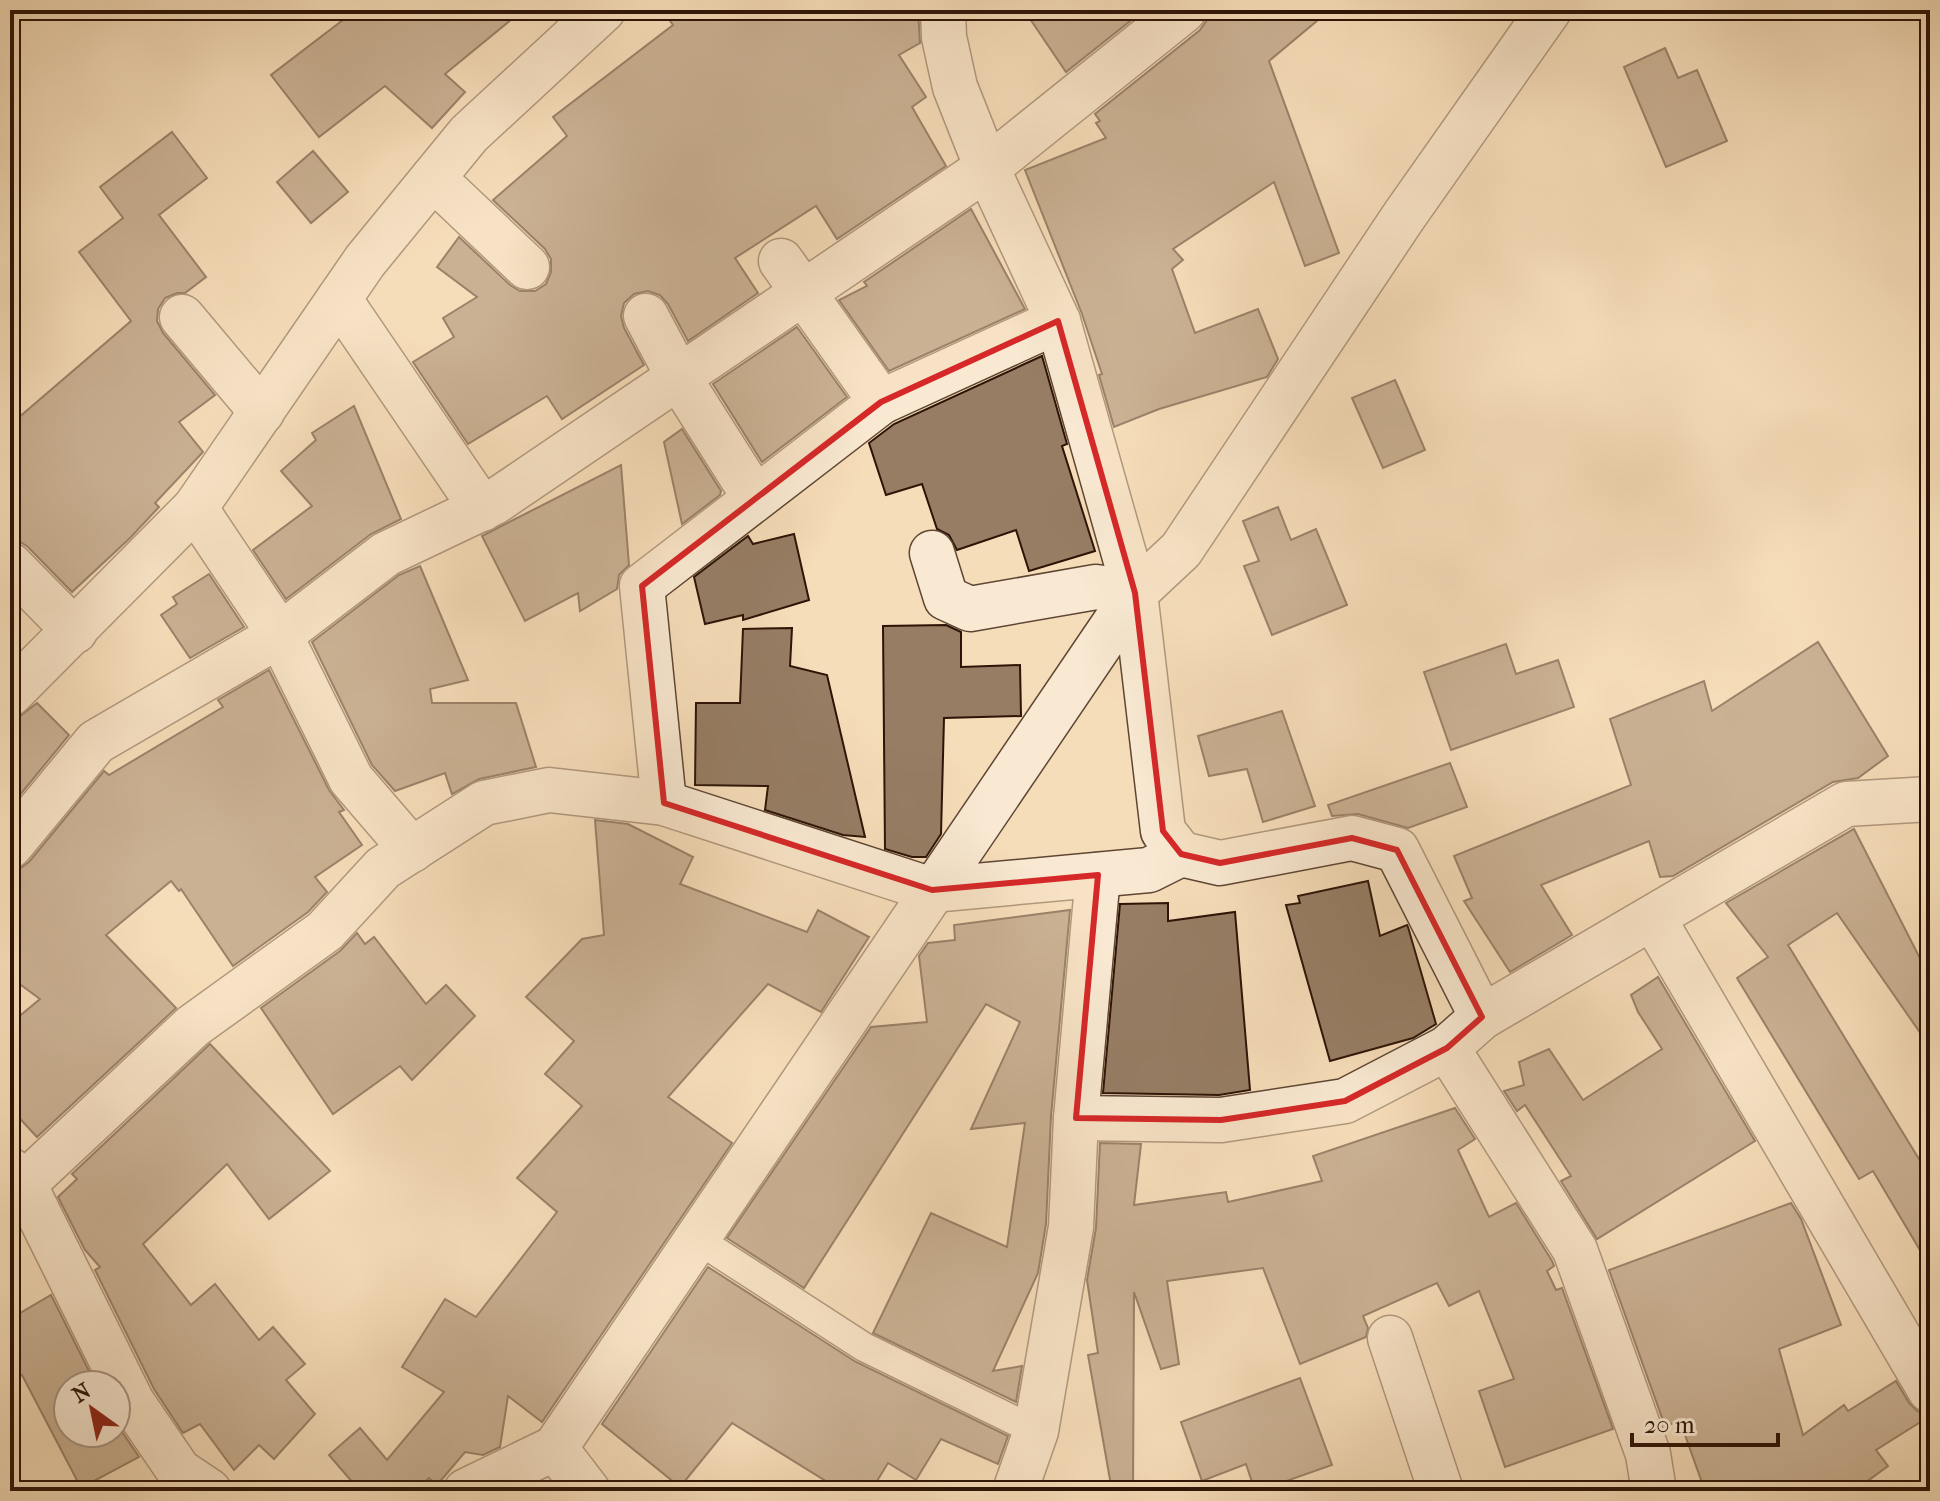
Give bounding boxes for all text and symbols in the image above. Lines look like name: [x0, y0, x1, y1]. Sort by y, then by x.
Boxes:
north arrow: [52, 1369, 132, 1449]
text: N: [68, 1377, 96, 1409]
scale bar: [1632, 1397, 1778, 1447]
text: 20 m: [1644, 1411, 1695, 1439]

